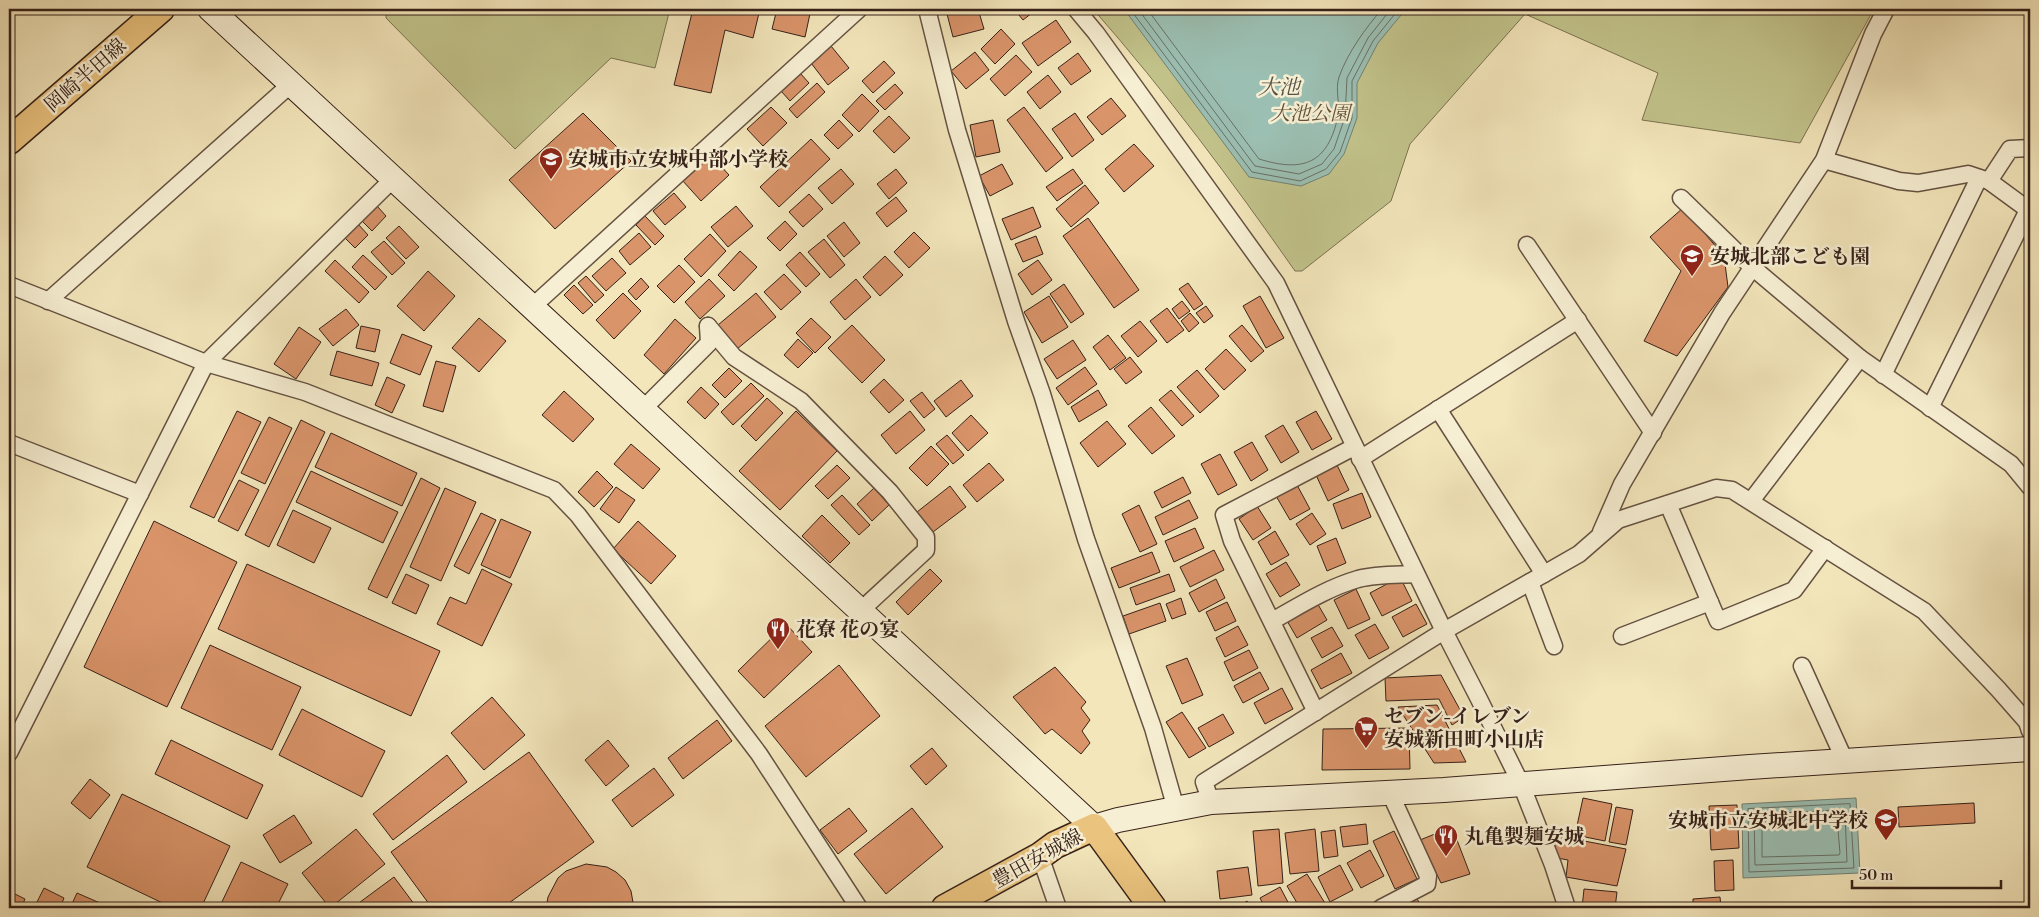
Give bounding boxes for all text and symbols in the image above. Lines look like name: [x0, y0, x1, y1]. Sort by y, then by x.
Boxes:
street label: 岡崎半田線: [40, 34, 132, 118]
water label: 大池: [1258, 75, 1302, 101]
park label: 大池公園: [1270, 102, 1353, 127]
school or university icon: 安城市立安城中部小学校: [538, 146, 564, 180]
place label: 安城市立安城中部小学校: [568, 148, 788, 173]
school or university icon: 安城北部こども園: [1679, 243, 1705, 277]
place label: 安城北部こども園: [1710, 245, 1870, 270]
restaurant icon: 花寮 花の宴: [765, 616, 791, 650]
place label: 花寮 花の宴: [796, 618, 899, 643]
place label: セブン-イレブン 安城新田町小山店: [1384, 705, 1544, 753]
supermarket icon: セブン-イレブン 安城新田町小山店: [1353, 715, 1379, 749]
school or university icon: 安城市立安城北中学校: [1873, 807, 1899, 841]
place label: 安城市立安城北中学校: [1668, 809, 1868, 834]
restaurant icon: 丸亀製麺安城: [1433, 823, 1459, 857]
street label: 豊田安城線: [988, 824, 1088, 894]
place label: 丸亀製麺安城: [1464, 825, 1584, 850]
scale bar: [1852, 857, 2000, 889]
text: 50 m: [1859, 866, 1893, 885]

